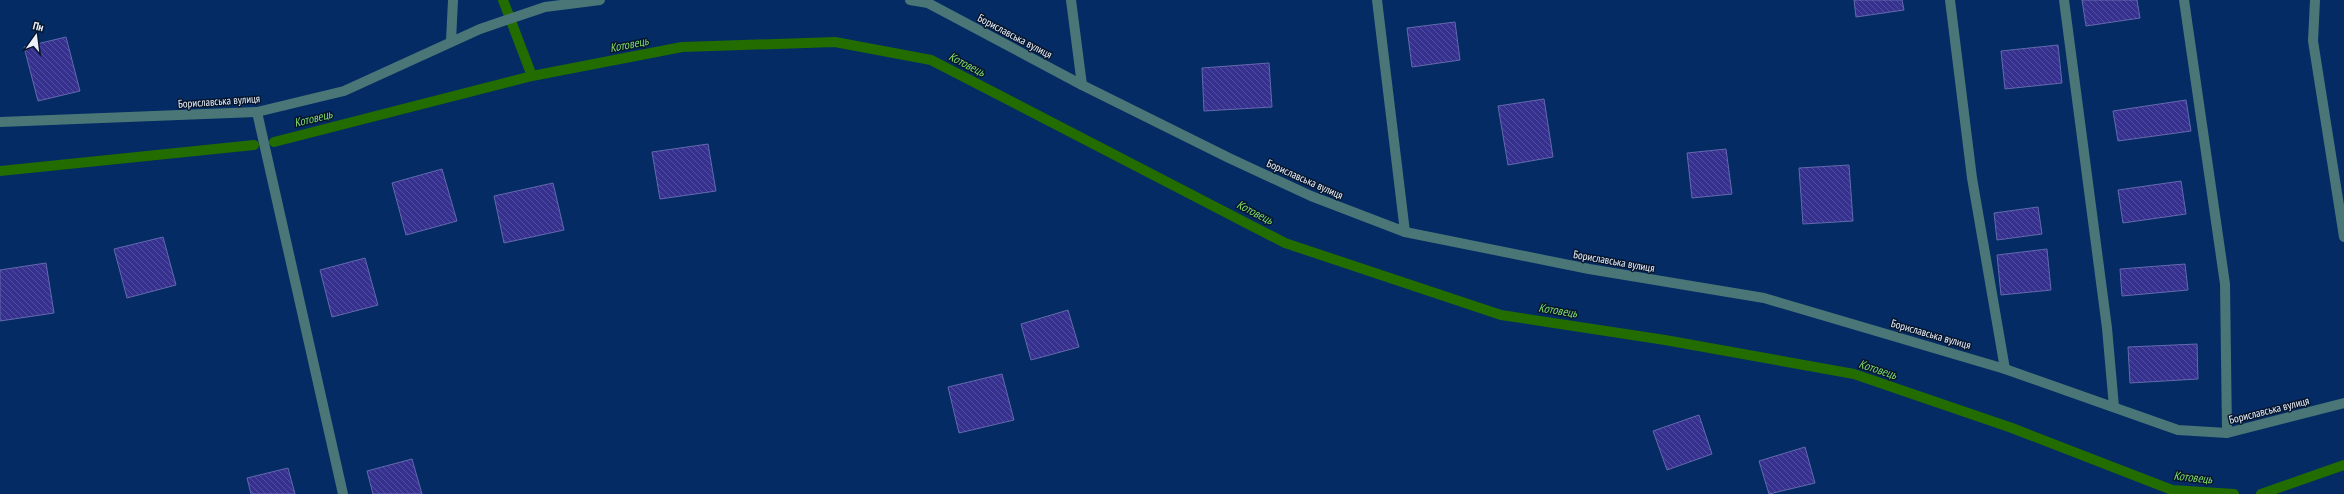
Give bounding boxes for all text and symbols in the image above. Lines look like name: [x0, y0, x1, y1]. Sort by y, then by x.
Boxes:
street label: Бориславська вулиця: [975, 10, 1055, 62]
north arrow: [16, 16, 56, 56]
text: Пн: [32, 18, 45, 34]
water label: Котовець: [608, 33, 650, 55]
water label: Котовець: [946, 48, 988, 80]
street label: Бориславська вулиця: [177, 91, 261, 111]
water label: Котовець: [292, 106, 334, 130]
street label: Бориславська вулиця: [1265, 156, 1345, 202]
water label: Котовець: [1234, 196, 1276, 228]
street label: Бориславська вулиця: [1572, 247, 1656, 275]
water label: Котовець: [1538, 300, 1579, 321]
street label: Бориславська вулиця: [1890, 316, 1972, 352]
water label: Котовець: [1857, 356, 1899, 382]
street label: Бориславська вулиця: [2227, 393, 2311, 427]
water label: Котовець: [2173, 468, 2214, 487]

